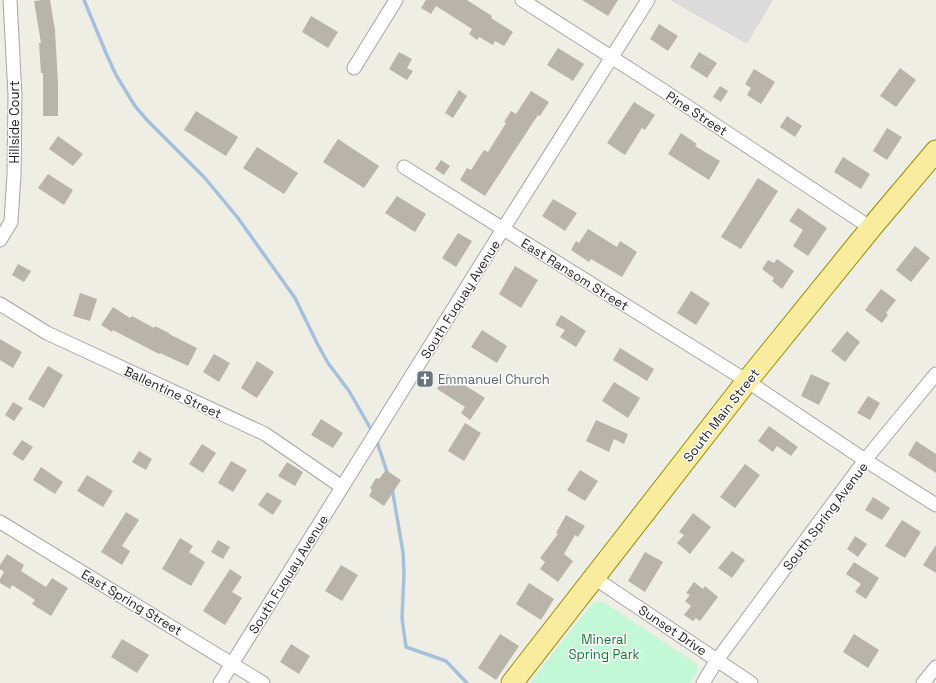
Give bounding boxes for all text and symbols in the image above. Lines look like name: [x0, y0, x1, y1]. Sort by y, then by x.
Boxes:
street label: Hillside Court: [6, 81, 23, 163]
street label: Pine Street: [663, 87, 731, 140]
street label: East Ransom Street: [518, 234, 632, 314]
street label: South Fuquay Avenue: [417, 237, 504, 362]
street label: Ballentine Street: [121, 362, 224, 423]
street label: South Main Street: [680, 365, 763, 466]
church icon: Emmanuel Church: [415, 369, 435, 389]
place label: Emmanuel Church: [438, 371, 550, 388]
street label: South Spring Avenue: [779, 459, 872, 574]
street label: South Fuquay Avenue: [245, 512, 332, 637]
street label: East Spring Street: [78, 566, 185, 639]
street label: Sunset Drive: [635, 601, 710, 659]
park label: Mineral Spring Park: [568, 631, 640, 663]

